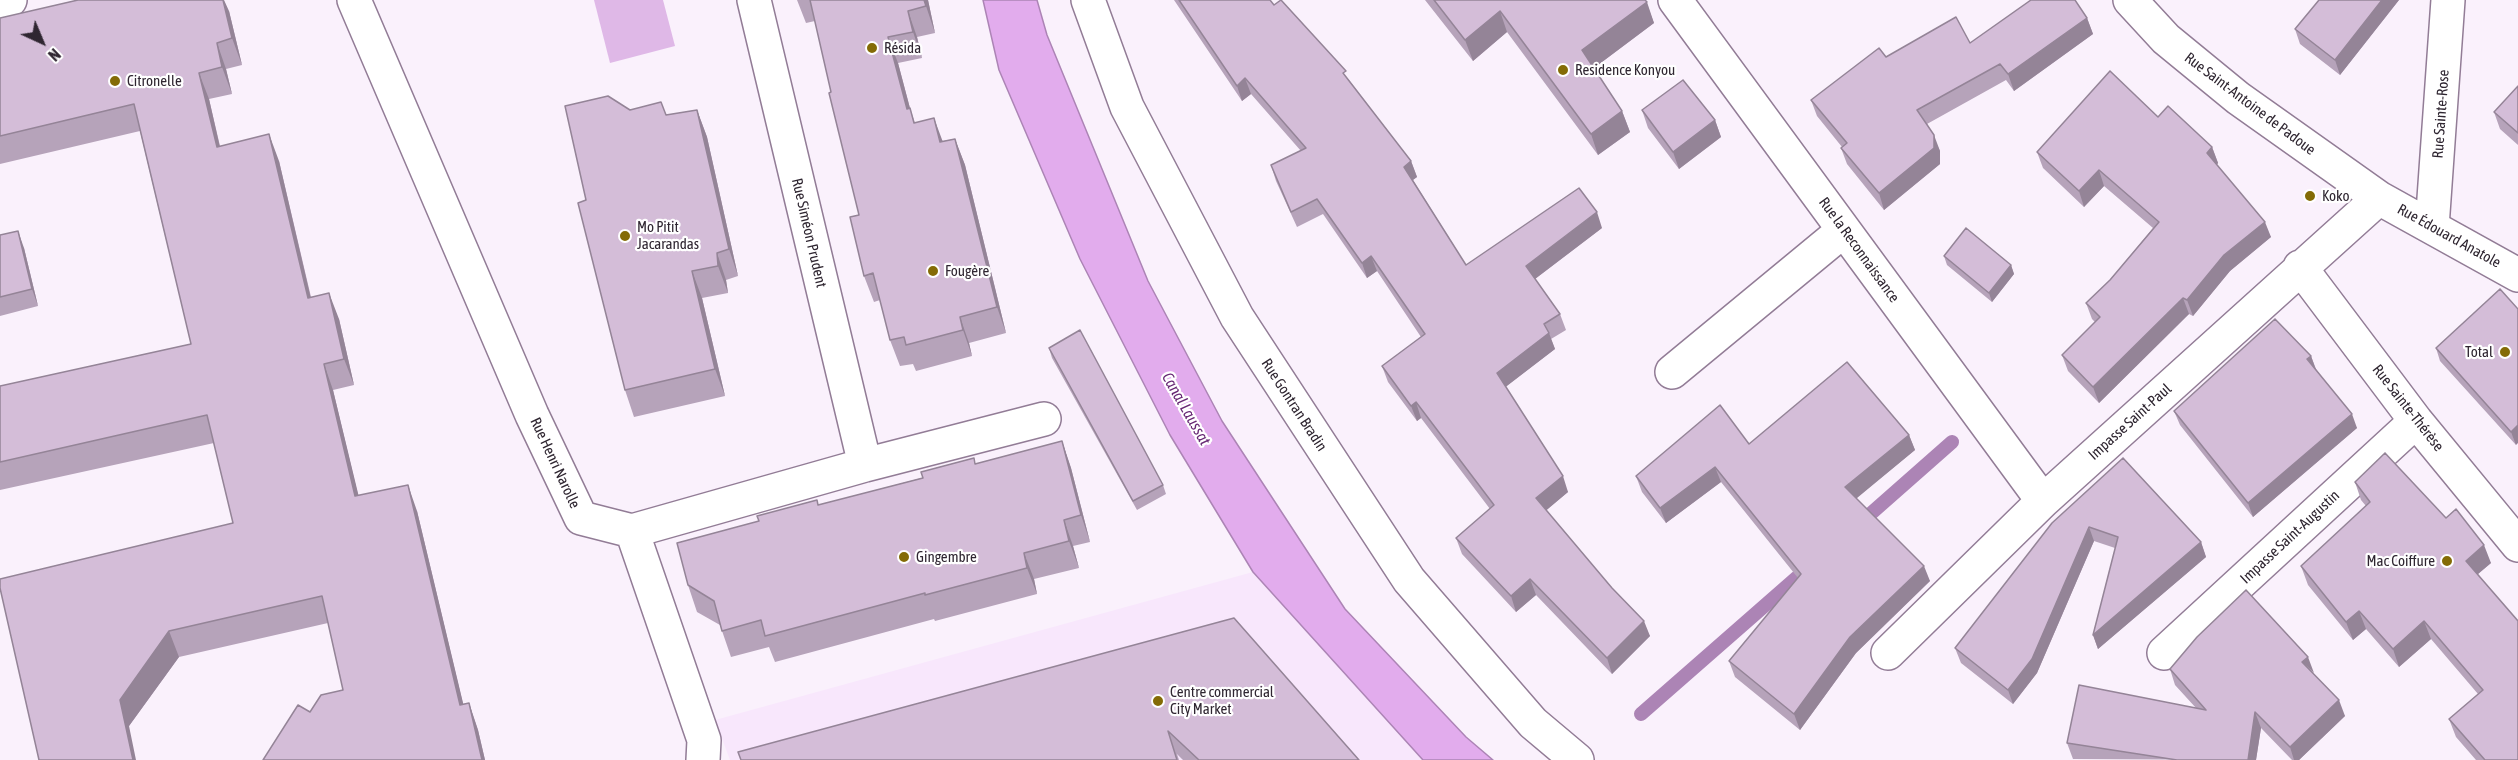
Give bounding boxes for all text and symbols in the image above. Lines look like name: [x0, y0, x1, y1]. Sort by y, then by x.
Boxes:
north arrow: [12, 12, 72, 72]
place label: Résida: [884, 39, 921, 57]
marker: Résida: [865, 41, 879, 55]
text: N: [45, 45, 64, 65]
street label: Rue Saint-Antoine de Padoue: [2181, 49, 2319, 159]
place label: Residence Konyou: [1575, 61, 1675, 79]
marker: Residence Konyou: [1556, 63, 1570, 77]
street label: Rue Sainte-Rose: [2429, 69, 2453, 159]
place label: Citronelle: [127, 72, 182, 90]
marker: Citronelle: [108, 74, 122, 88]
street label: Rue Siméon Prudent: [788, 177, 830, 289]
place label: Koko: [2322, 187, 2349, 205]
marker: Koko: [2303, 189, 2317, 203]
street label: Rue la Reconnaissance: [1815, 194, 1903, 306]
street label: Rue Édouard Anatole: [2394, 200, 2504, 272]
place label: Mo Pitit Jacarandas: [637, 218, 699, 253]
marker: Mo Pitit Jacarandas: [618, 229, 632, 243]
place label: Fougère: [945, 262, 989, 280]
marker: Fougère: [926, 264, 940, 278]
place label: Total: [2465, 343, 2493, 361]
marker: Total: [2498, 345, 2512, 359]
street label: Rue Gontran Bradin: [1257, 355, 1331, 455]
street label: Rue Sainte-Thérèse: [2368, 361, 2448, 455]
water label: Canal Laussat: [1157, 369, 1215, 449]
street label: Impasse Saint-Paul: [2085, 380, 2175, 464]
street label: Rue Henri Narolle: [526, 415, 584, 511]
street label: Impasse Saint-Augustin: [2237, 486, 2343, 588]
place label: Gingembre: [916, 548, 977, 566]
marker: Gingembre: [897, 550, 911, 564]
place label: Mac Coiffure: [2367, 552, 2435, 570]
marker: Mac Coiffure: [2440, 554, 2454, 568]
place label: Centre commercial City Market: [1170, 683, 1274, 718]
marker: Centre commercial City Market: [1151, 694, 1165, 708]

